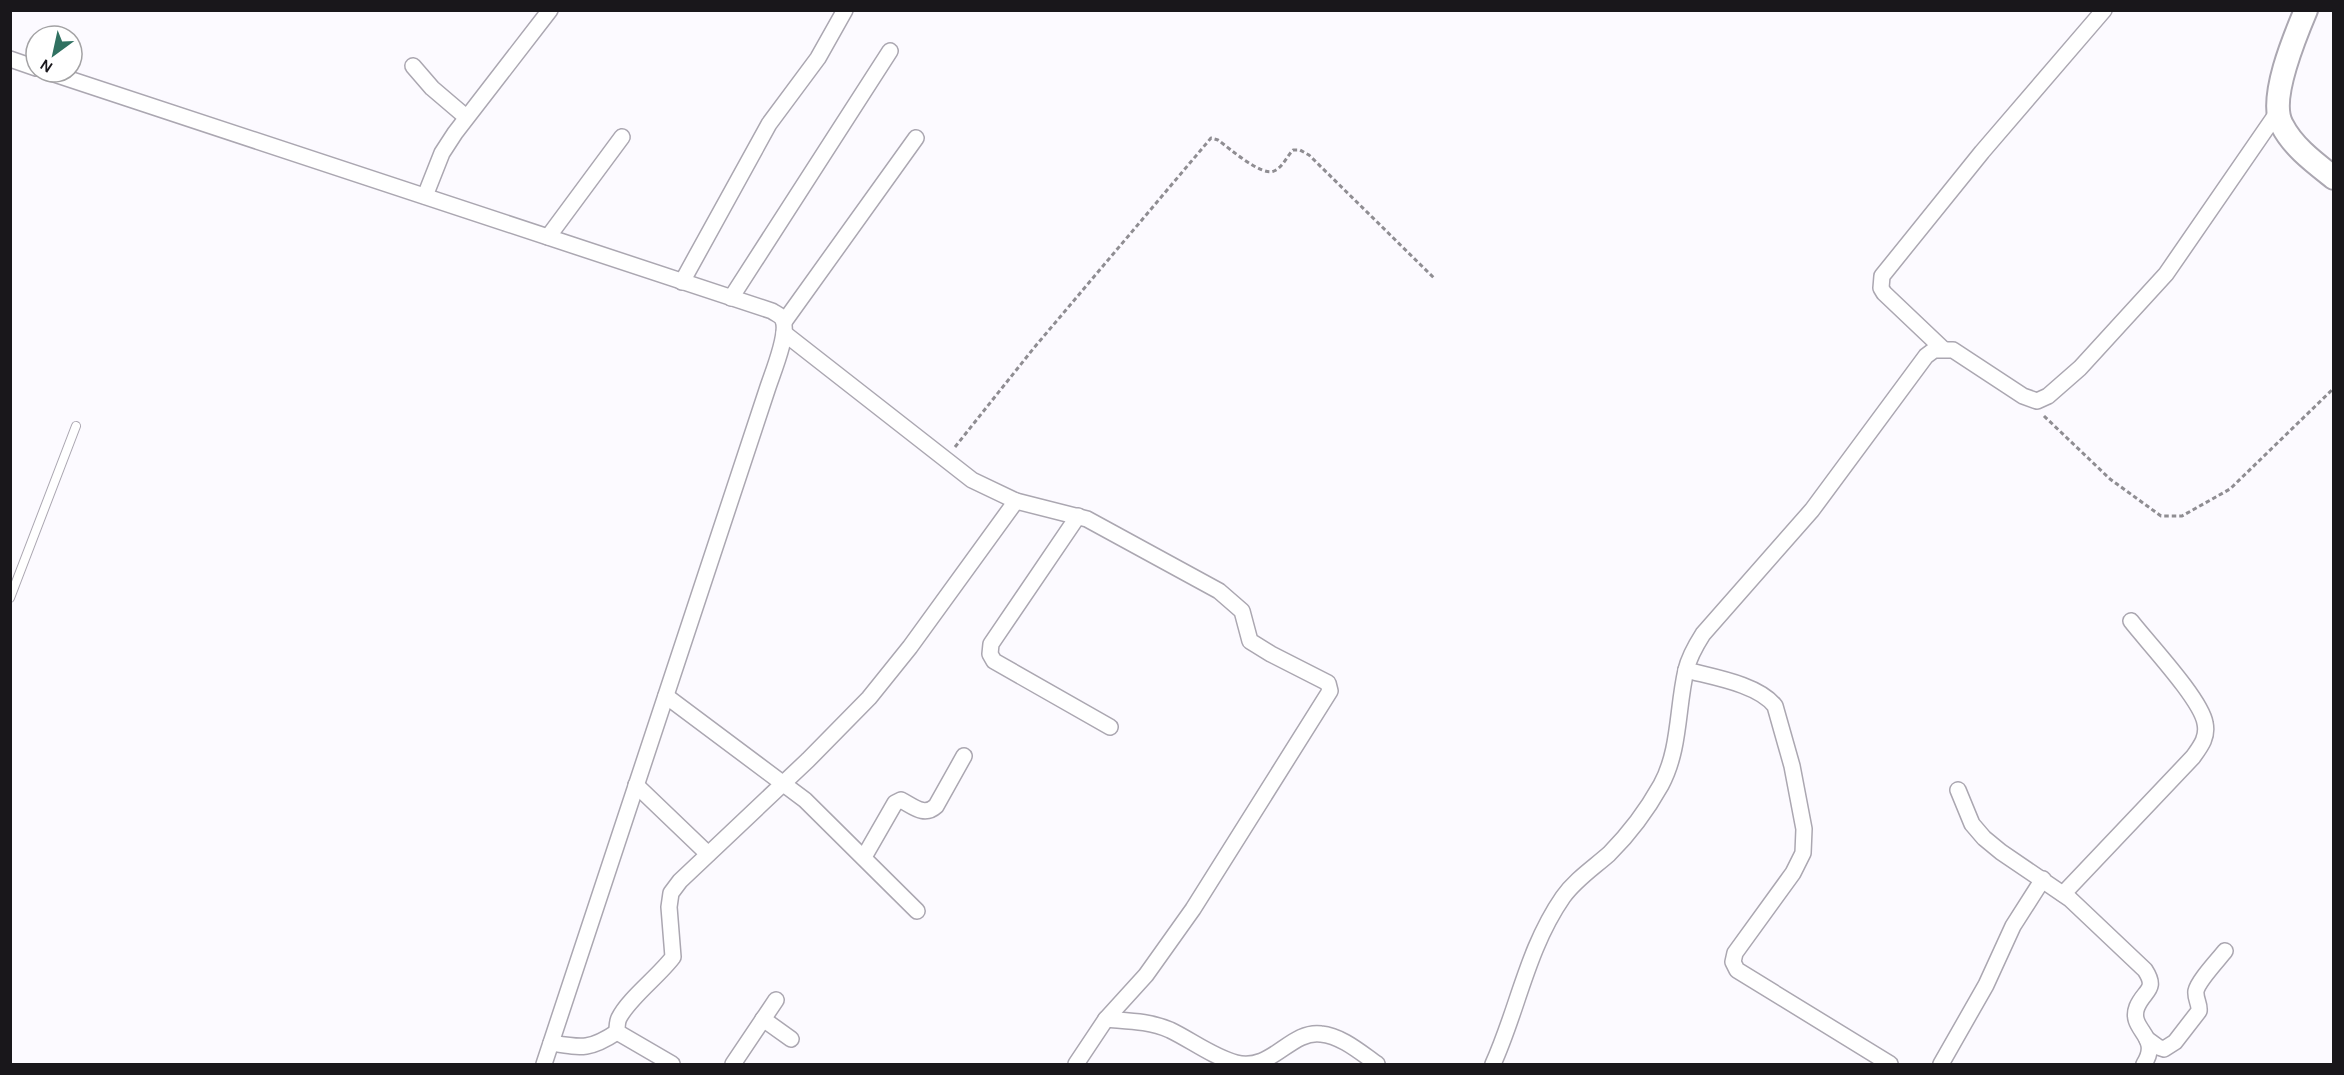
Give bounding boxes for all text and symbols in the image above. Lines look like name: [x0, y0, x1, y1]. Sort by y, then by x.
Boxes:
north arrow: [24, 24, 84, 84]
text: N: [36, 55, 56, 77]

